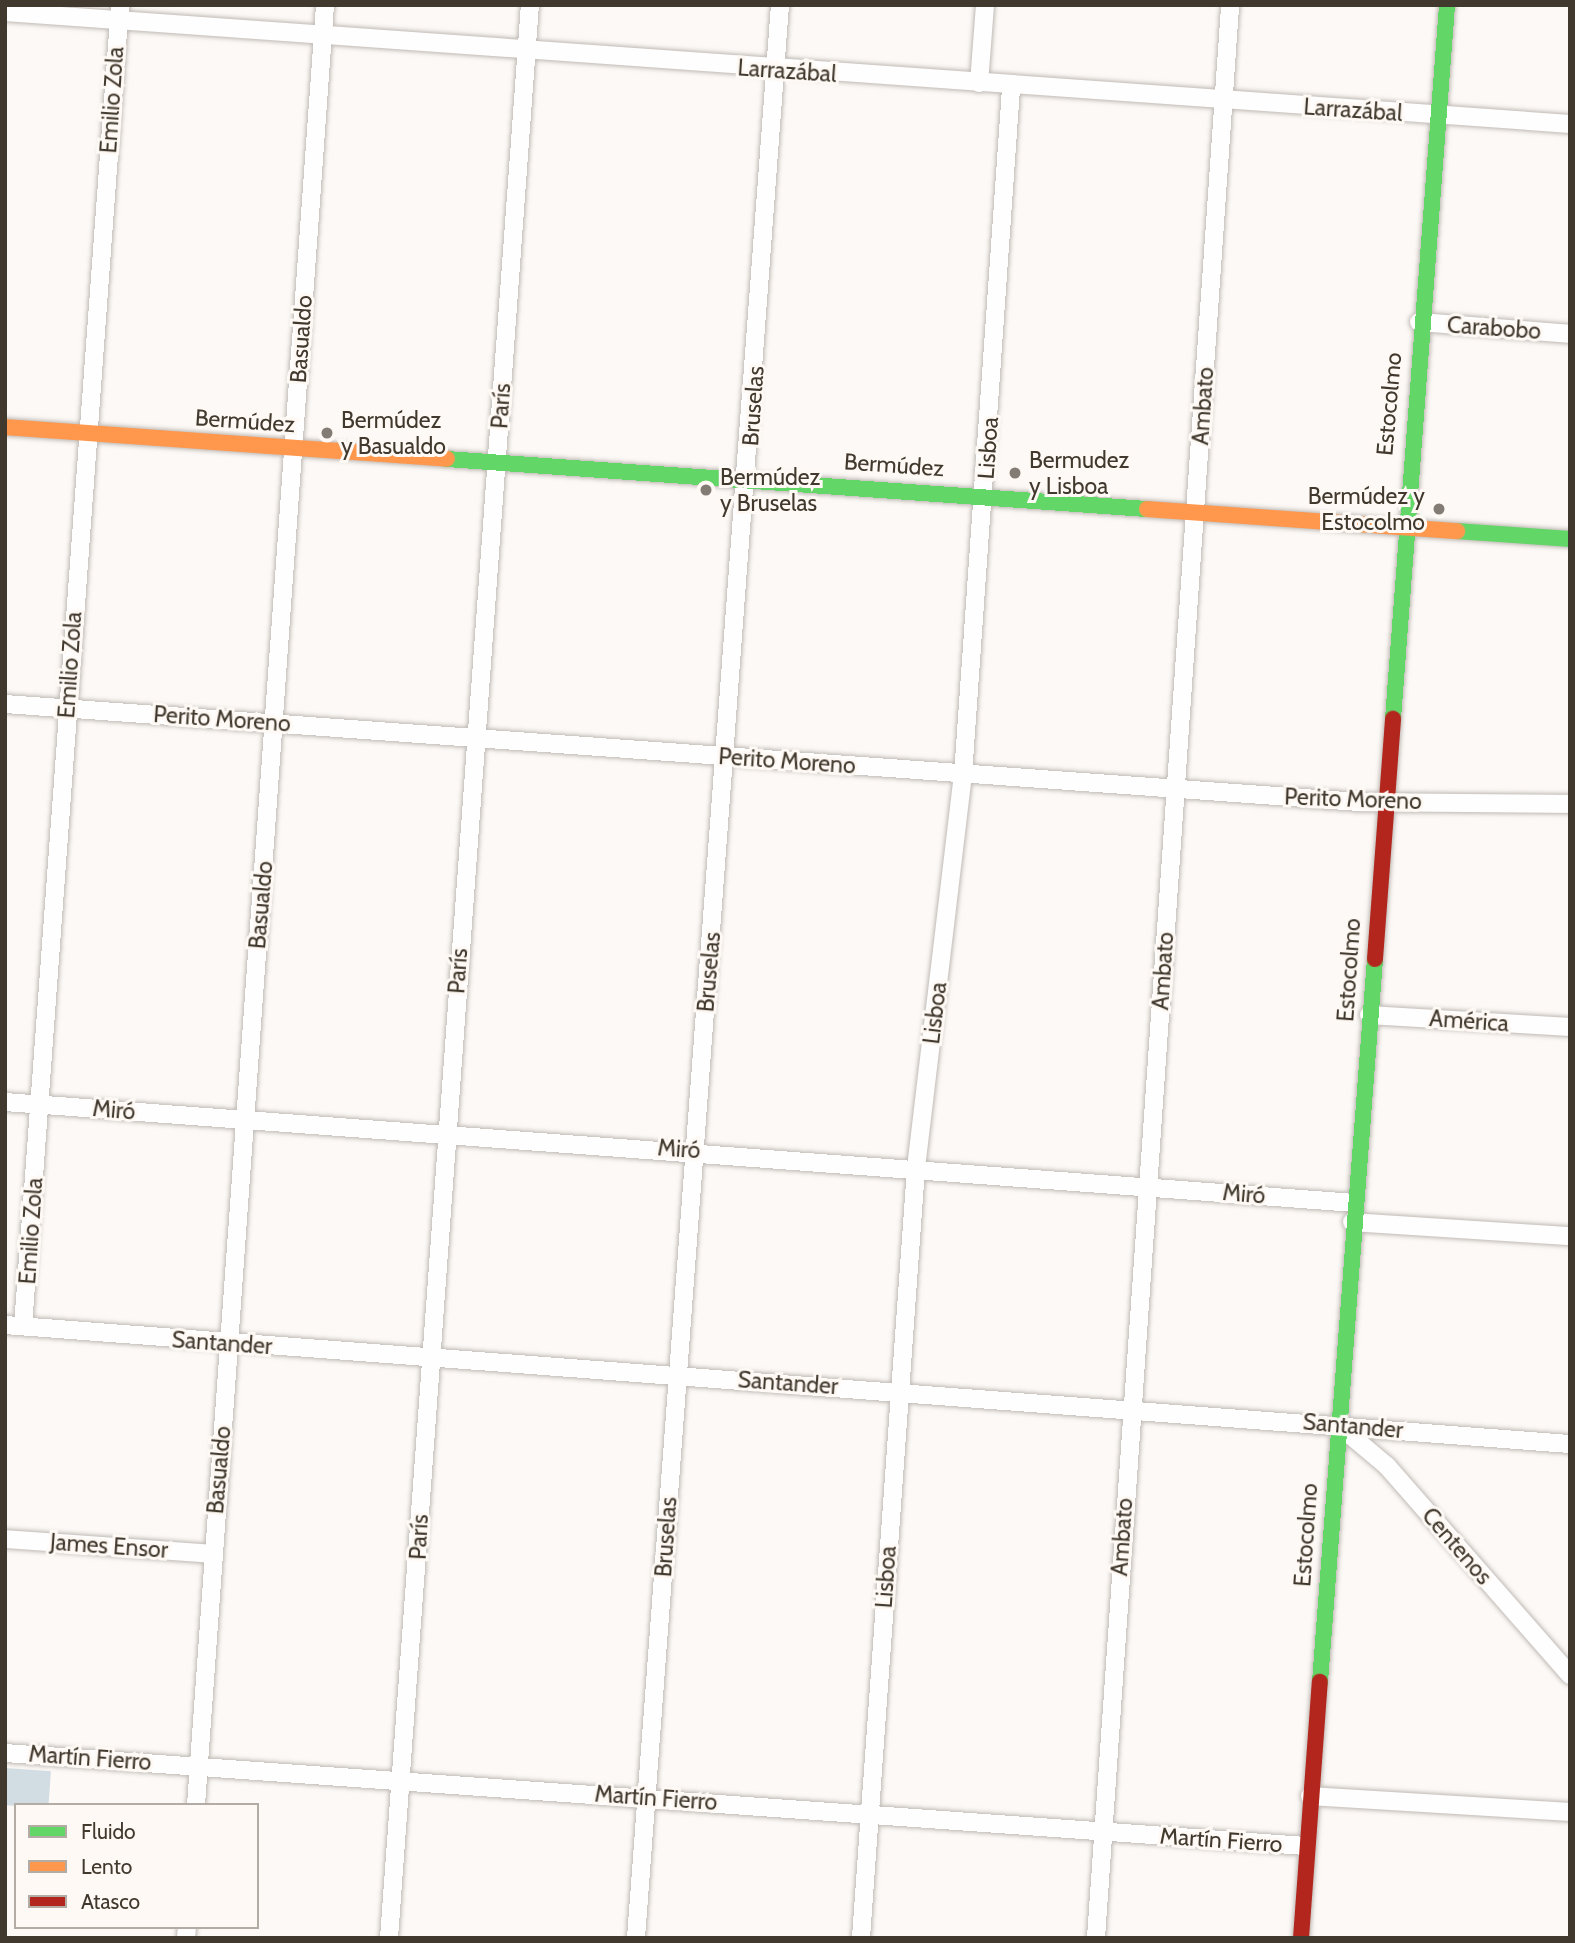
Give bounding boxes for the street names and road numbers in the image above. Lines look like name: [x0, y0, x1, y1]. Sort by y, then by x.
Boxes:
street label: Emilio Zola: [95, 46, 129, 154]
street label: Larrazábal: [737, 54, 837, 88]
street label: Larrazábal: [1303, 93, 1403, 127]
street label: Basualdo: [284, 294, 318, 384]
street label: Carabobo: [1446, 311, 1542, 345]
street label: Estocolmo: [1371, 351, 1407, 457]
street label: Bruselas: [736, 365, 770, 447]
street label: Ambato: [1187, 366, 1219, 446]
street label: París: [486, 382, 516, 430]
street label: Bermúdez: [194, 404, 296, 438]
street label: Lisboa: [972, 416, 1004, 480]
street label: Bermúdez: [843, 448, 945, 482]
street label: Emilio Zola: [53, 611, 87, 719]
street label: Perito Moreno: [152, 700, 292, 738]
street label: Perito Moreno: [717, 742, 857, 780]
street label: Perito Moreno: [1284, 783, 1422, 815]
street label: Basualdo: [243, 860, 279, 950]
street label: Estocolmo: [1332, 917, 1366, 1023]
street label: Bruselas: [692, 931, 726, 1013]
street label: Ambato: [1147, 931, 1179, 1011]
street label: París: [443, 947, 473, 995]
street label: Lisboa: [918, 980, 952, 1046]
street label: América: [1428, 1004, 1510, 1038]
street label: Miró: [91, 1094, 137, 1126]
street label: Miró: [657, 1134, 701, 1164]
street label: Emilio Zola: [14, 1177, 48, 1285]
street label: Miró: [1221, 1178, 1267, 1210]
street label: Santander: [171, 1326, 273, 1360]
street label: Santander: [737, 1366, 839, 1400]
street label: Santander: [1302, 1408, 1404, 1444]
street label: Basualdo: [201, 1425, 237, 1515]
street label: Estocolmo: [1289, 1482, 1323, 1588]
street label: Bruselas: [649, 1496, 683, 1578]
street label: Ambato: [1106, 1497, 1138, 1577]
street label: Centenos: [1416, 1502, 1498, 1590]
street label: París: [404, 1514, 434, 1560]
street label: James Ensor: [49, 1528, 169, 1564]
street label: Lisboa: [870, 1545, 902, 1609]
street label: Martín Fierro: [28, 1740, 152, 1776]
street label: Martín Fierro: [594, 1780, 718, 1816]
street label: Martín Fierro: [1159, 1822, 1283, 1858]

